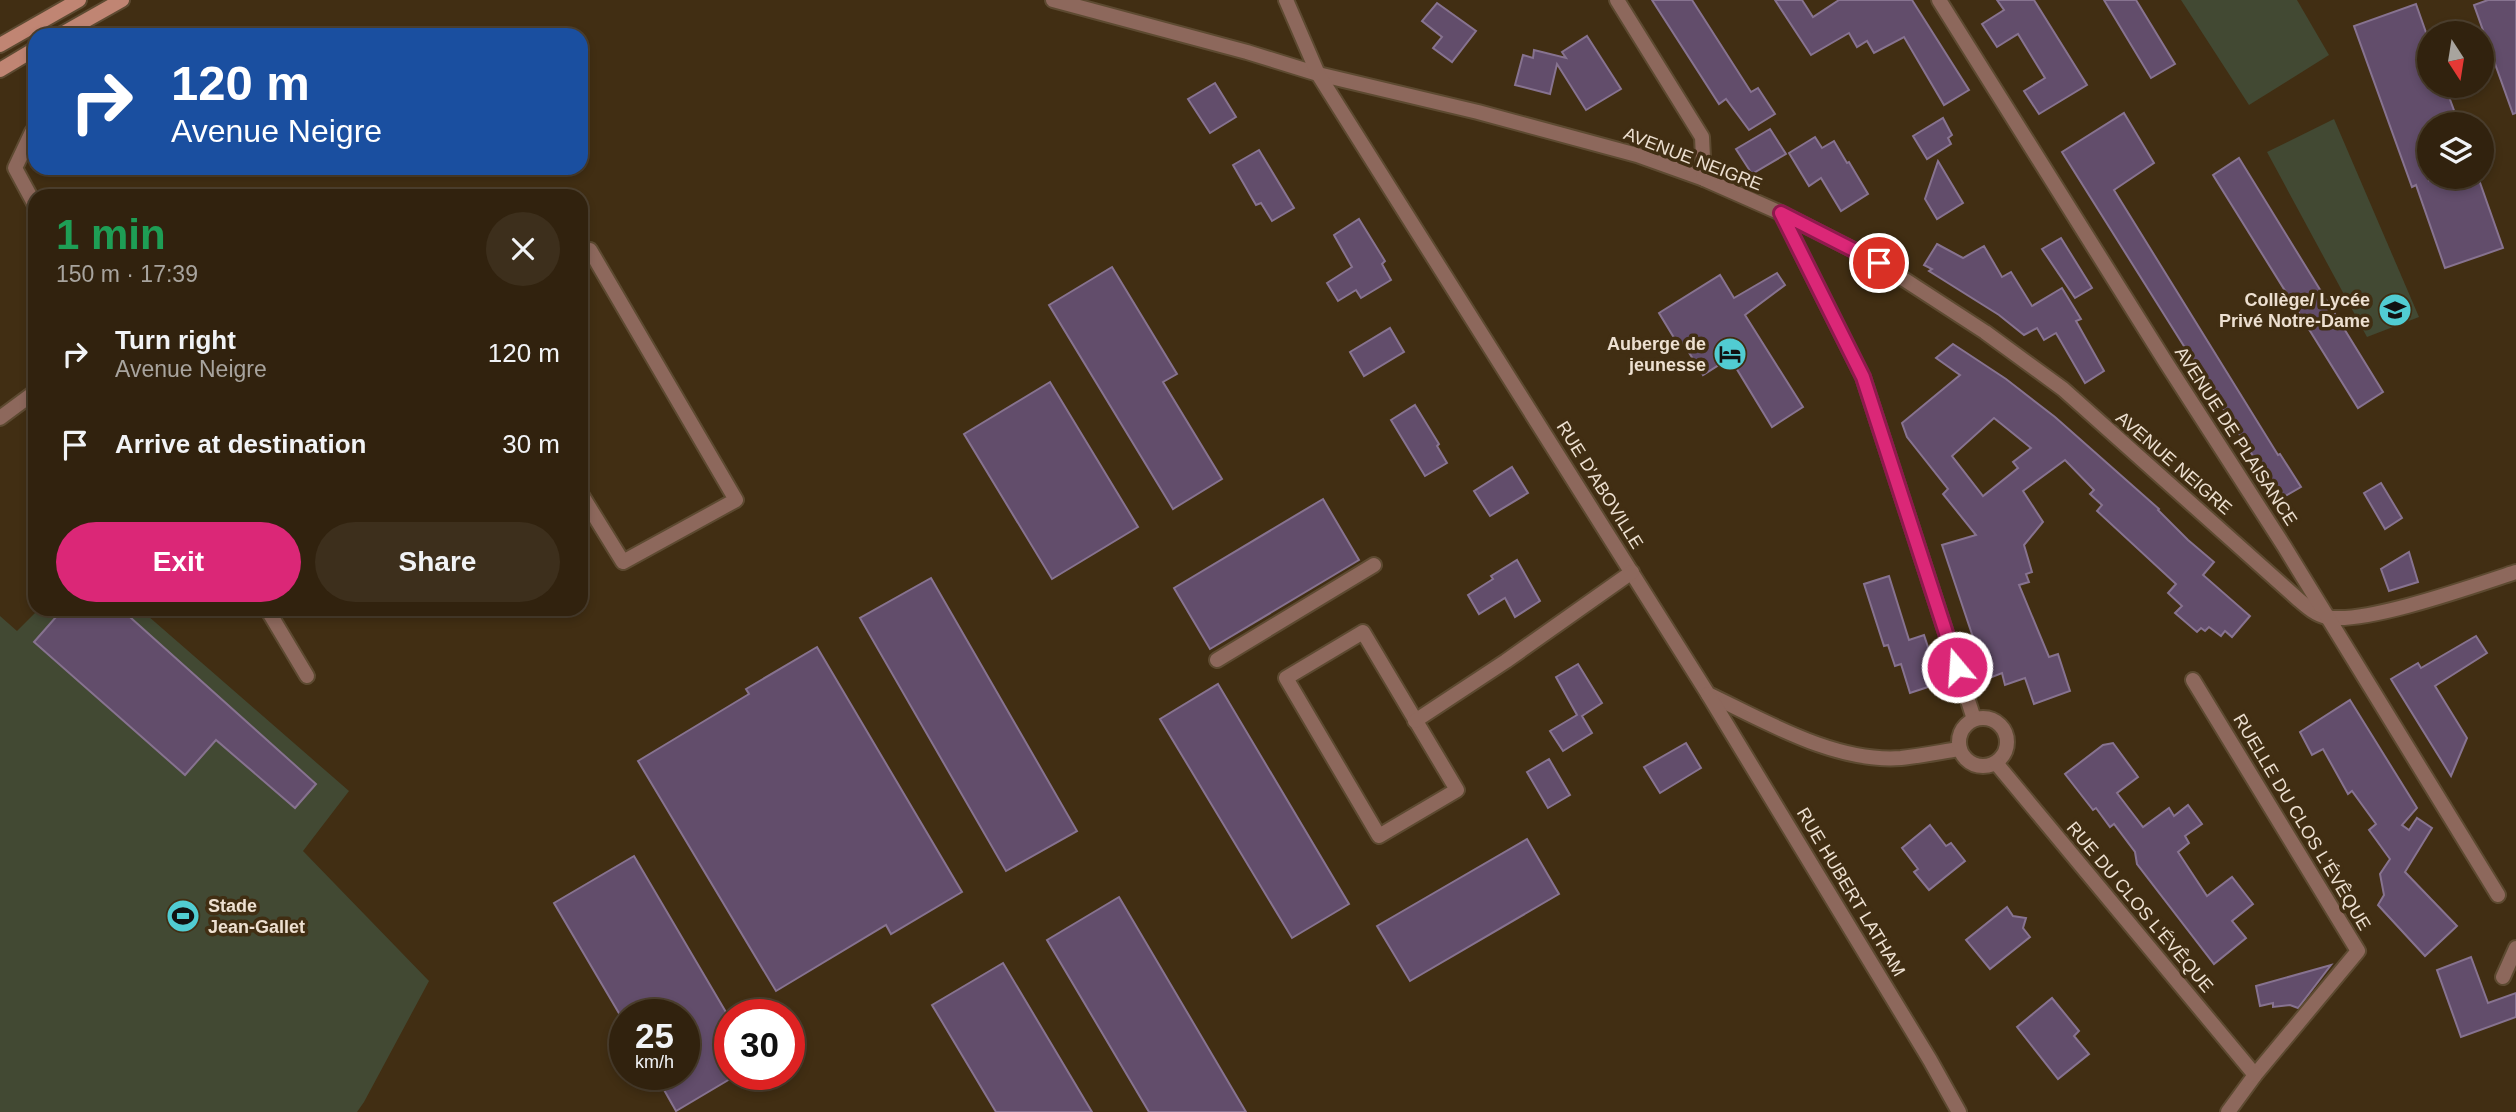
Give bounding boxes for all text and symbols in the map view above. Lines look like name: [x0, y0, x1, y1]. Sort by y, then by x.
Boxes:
north arrow: [2417, 21, 2494, 98]
map controls: [2417, 21, 2494, 189]
icon: right: [56, 56, 147, 147]
text: 120 m: [171, 56, 310, 110]
button: layers: [2417, 112, 2494, 189]
text: Avenue Neigre: [171, 113, 382, 149]
street label: AVENUE NEIGRE: [1621, 123, 1765, 195]
text: 1 min: [56, 211, 166, 258]
button: close: [486, 212, 560, 286]
pin: [1849, 233, 1909, 293]
icon: arrive: [1860, 244, 1898, 282]
text: 150 m · 17:39: [56, 261, 198, 287]
place label: Collège/ Lycée Privé Notre-Dame: [2219, 290, 2370, 331]
school or university icon: Collège/ Lycée Privé Notre-Dame: [2376, 291, 2414, 329]
text: Turn right: [115, 325, 236, 355]
place label: Auberge de jeunesse: [1607, 334, 1706, 375]
icon: right: [56, 335, 94, 373]
hotel icon: Auberge de jeunesse: [1711, 335, 1749, 373]
text: 120 m: [488, 338, 560, 368]
street label: AVENUE DE PLAISANCE: [2171, 343, 2301, 529]
text: Avenue Neigre: [115, 356, 267, 382]
street label: AVENUE NEIGRE: [2112, 407, 2236, 519]
street label: RUE D'ABOVILLE: [1553, 418, 1647, 552]
icon: arrive: [56, 426, 94, 464]
text: Arrive at destination: [115, 429, 366, 459]
text: 30 m: [502, 429, 560, 459]
button: Exit: [56, 522, 301, 602]
button: Share: [315, 522, 560, 602]
position arrow: [1920, 630, 1994, 704]
street label: RUELLE DU CLOS L'ÉVÊQUE: [2229, 710, 2375, 934]
street label: RUE HUBERT LATHAM: [1793, 804, 1909, 980]
street label: RUE DU CLOS L'ÉVÊQUE: [2063, 818, 2217, 996]
place label: Stade Jean-Gallet: [208, 896, 305, 937]
sports icon: Stade Jean-Gallet: [164, 897, 202, 935]
speed limit sign: 30: [714, 999, 805, 1090]
text: 25: [635, 1016, 674, 1055]
text: km/h: [635, 1052, 674, 1072]

